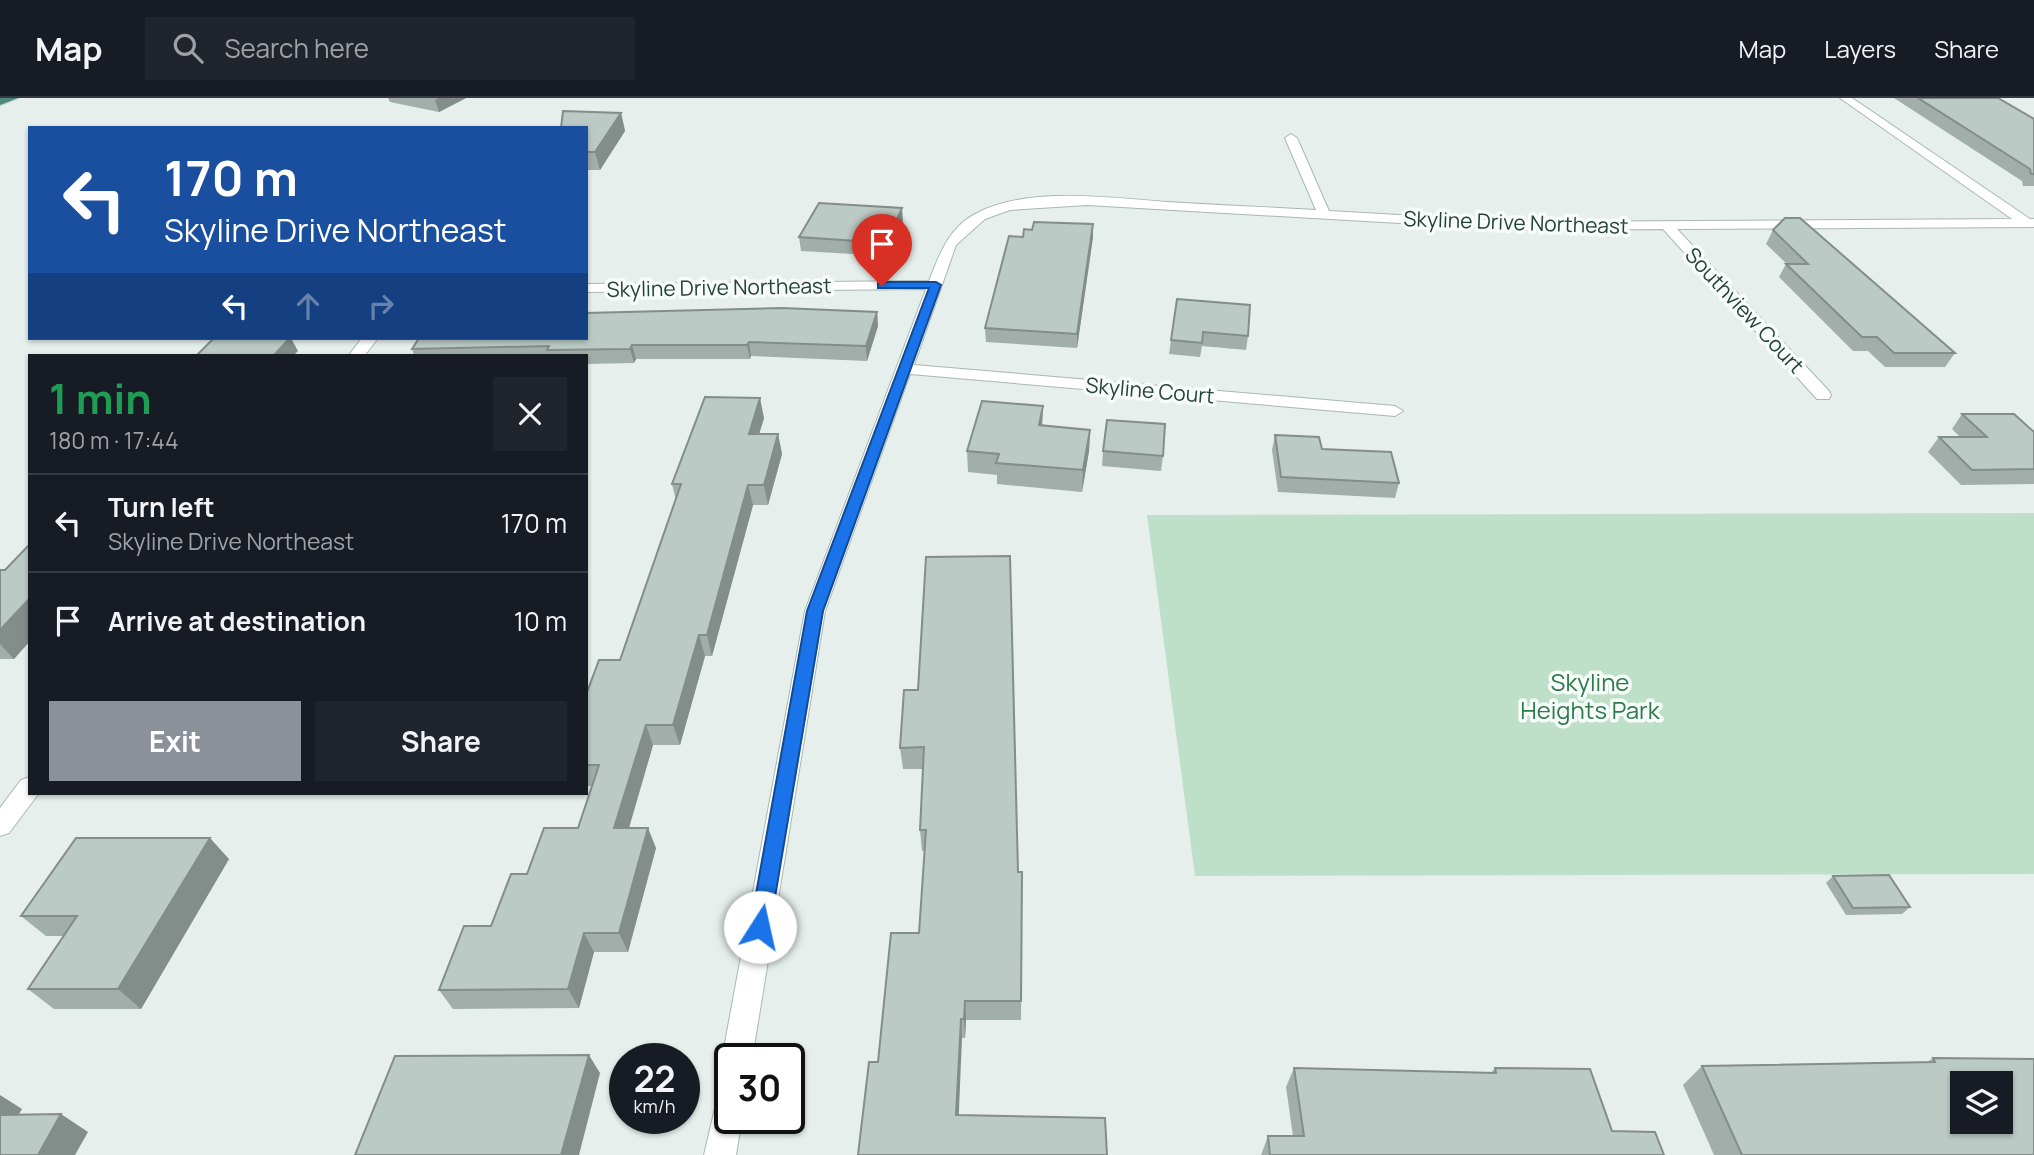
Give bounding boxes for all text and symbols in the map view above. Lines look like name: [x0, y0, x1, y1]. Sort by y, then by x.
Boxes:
search box: [145, 17, 635, 80]
text: Map: [35, 26, 103, 71]
icon: search: [169, 29, 207, 67]
text: Search here: [225, 30, 369, 66]
text: Map: [1739, 32, 1786, 65]
text: Layers: [1824, 32, 1896, 65]
text: Share: [1934, 32, 1999, 65]
text: 170 m: [164, 144, 298, 211]
icon: left: [49, 154, 140, 245]
street label: Skyline Drive Northeast: [1403, 204, 1629, 240]
text: Skyline Drive Northeast: [164, 208, 507, 252]
pin: [852, 214, 912, 286]
icon: arrive: [863, 225, 901, 263]
street label: Southview Court: [1679, 241, 1811, 379]
street label: Skyline Drive Northeast: [606, 271, 832, 303]
icon: left: [216, 287, 254, 325]
icon: ahead: [289, 287, 327, 325]
icon: right: [362, 287, 400, 325]
text: 1 min: [49, 369, 152, 427]
street label: Skyline Court: [1085, 370, 1215, 410]
button: close: [493, 377, 567, 451]
text: 180 m · 17:44: [49, 424, 179, 456]
text: Turn left: [108, 489, 215, 525]
icon: left: [49, 504, 87, 542]
text: 170 m: [501, 505, 567, 541]
text: Skyline Drive Northeast: [108, 525, 354, 557]
icon: arrive: [49, 602, 87, 640]
text: Arrive at destination: [108, 603, 366, 639]
text: 10 m: [514, 603, 567, 639]
park label: Skyline Heights Park: [1520, 665, 1661, 726]
button: Exit: [49, 701, 301, 781]
button: Share: [315, 701, 567, 781]
position arrow: [723, 890, 797, 964]
speed limit sign: 30: [714, 1043, 805, 1134]
text: 22: [634, 1055, 675, 1103]
map controls: [1950, 1071, 2013, 1134]
button: layers: [1950, 1071, 2013, 1134]
text: km/h: [634, 1094, 675, 1118]

